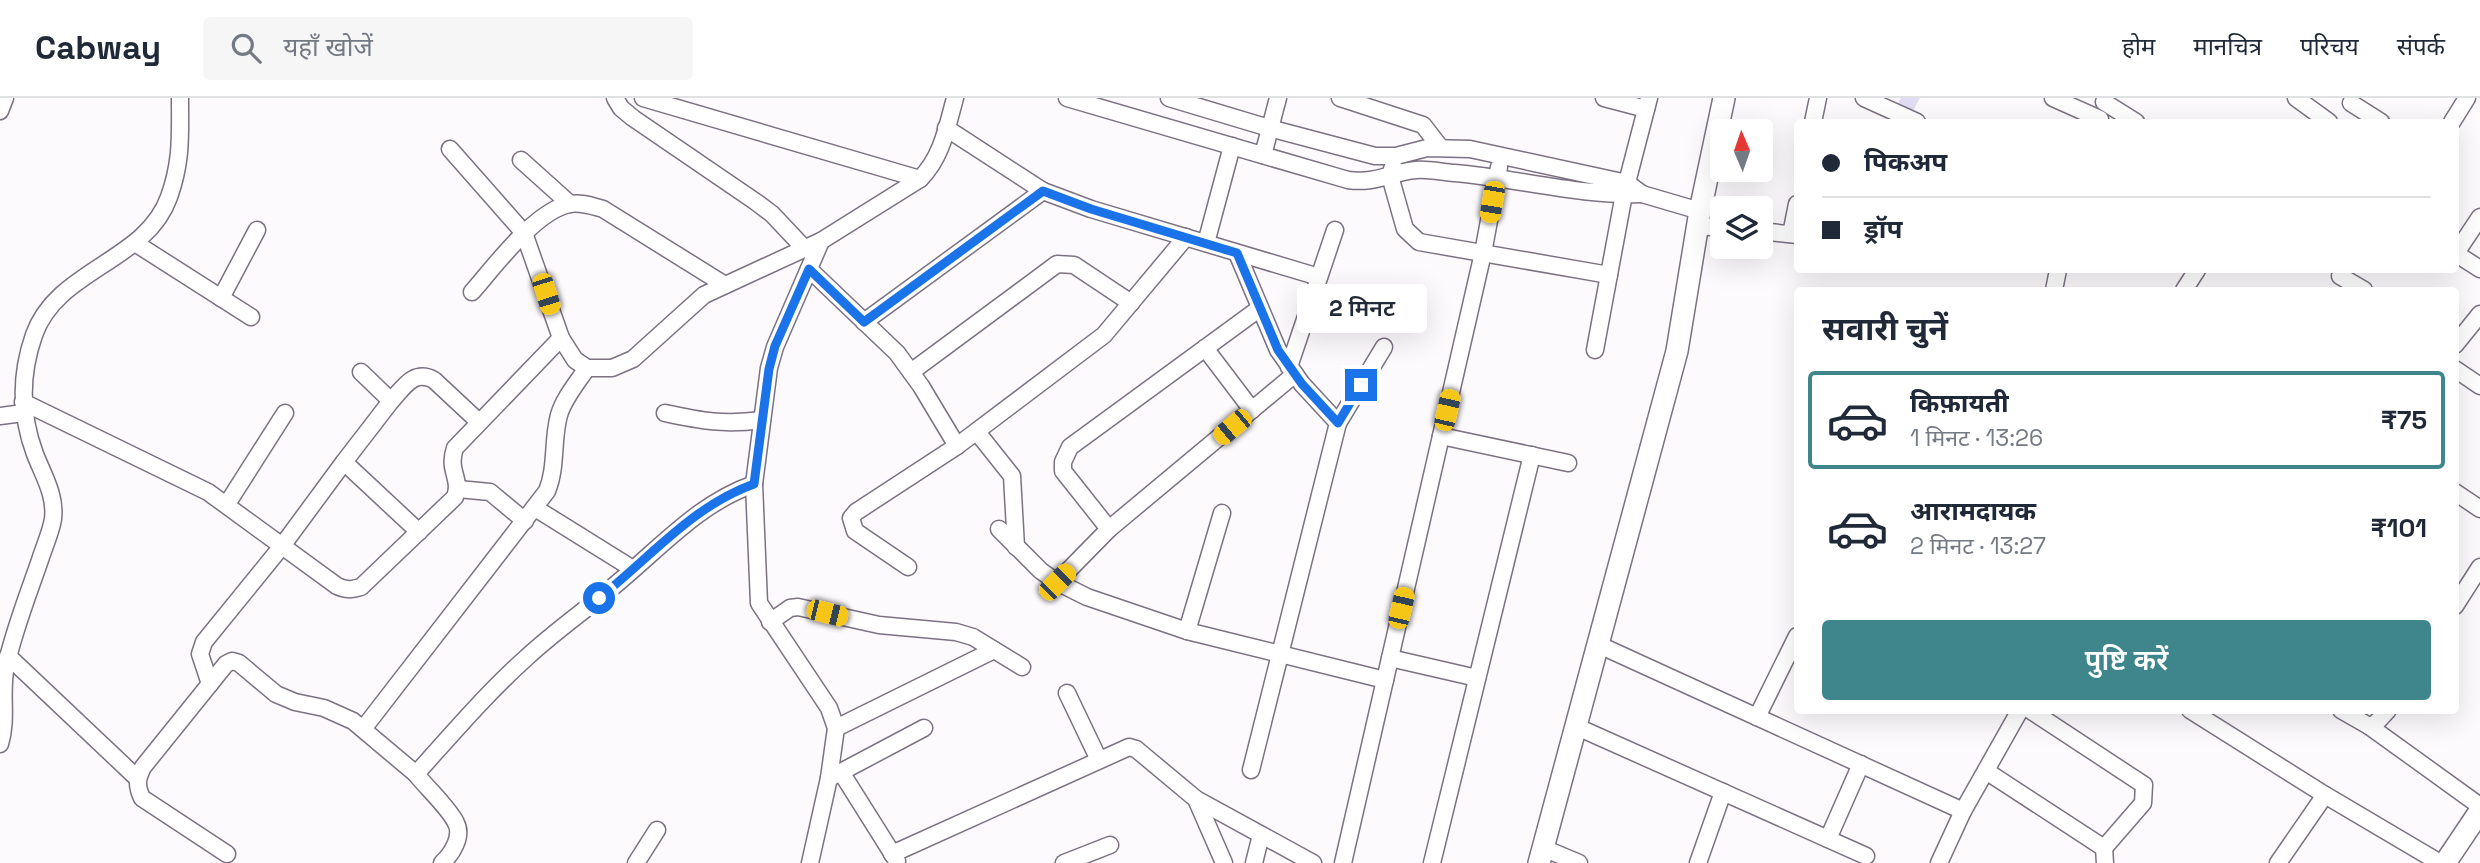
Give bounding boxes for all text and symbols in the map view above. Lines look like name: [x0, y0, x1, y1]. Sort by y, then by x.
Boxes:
search box: [203, 17, 693, 80]
text: Cabway: [35, 27, 161, 69]
icon: search: [227, 29, 265, 67]
text: यहाँ खोजें: [283, 30, 373, 64]
text: होम: [2122, 31, 2155, 62]
text: मानचित्र: [2193, 31, 2262, 62]
text: परिचय: [2300, 31, 2359, 62]
text: संपर्क: [2397, 31, 2445, 62]
north arrow: [1710, 119, 1773, 182]
map controls: [1710, 119, 1773, 259]
text: पिकअप: [1864, 145, 1947, 179]
car: [1479, 179, 1506, 225]
button: layers: [1710, 196, 1773, 259]
text: ड्रॉप: [1864, 212, 1902, 246]
car: [530, 271, 563, 317]
callout: 2 मिनट: [1296, 284, 1426, 332]
text: 2 मिनट: [1329, 293, 1395, 323]
text: सवारी चुनें: [1822, 309, 1948, 349]
route end: [1345, 369, 1377, 401]
text: किफ़ायती: [1910, 386, 2009, 420]
car: [1433, 387, 1462, 433]
icon: car: [1826, 389, 1889, 452]
text: ₹75: [2381, 403, 2427, 437]
car: [1210, 405, 1255, 449]
text: 1 मिनट · 13:26: [1910, 423, 2043, 453]
text: आरामदायक: [1910, 494, 2036, 528]
icon: car: [1826, 497, 1889, 560]
text: ₹101: [2370, 511, 2427, 545]
text: 2 मिनट · 13:27: [1910, 531, 2046, 561]
car: [1035, 560, 1080, 604]
route start: [583, 582, 615, 614]
car: [1387, 585, 1416, 631]
car: [805, 598, 850, 628]
button: पुष्टि करें: [1822, 620, 2431, 700]

